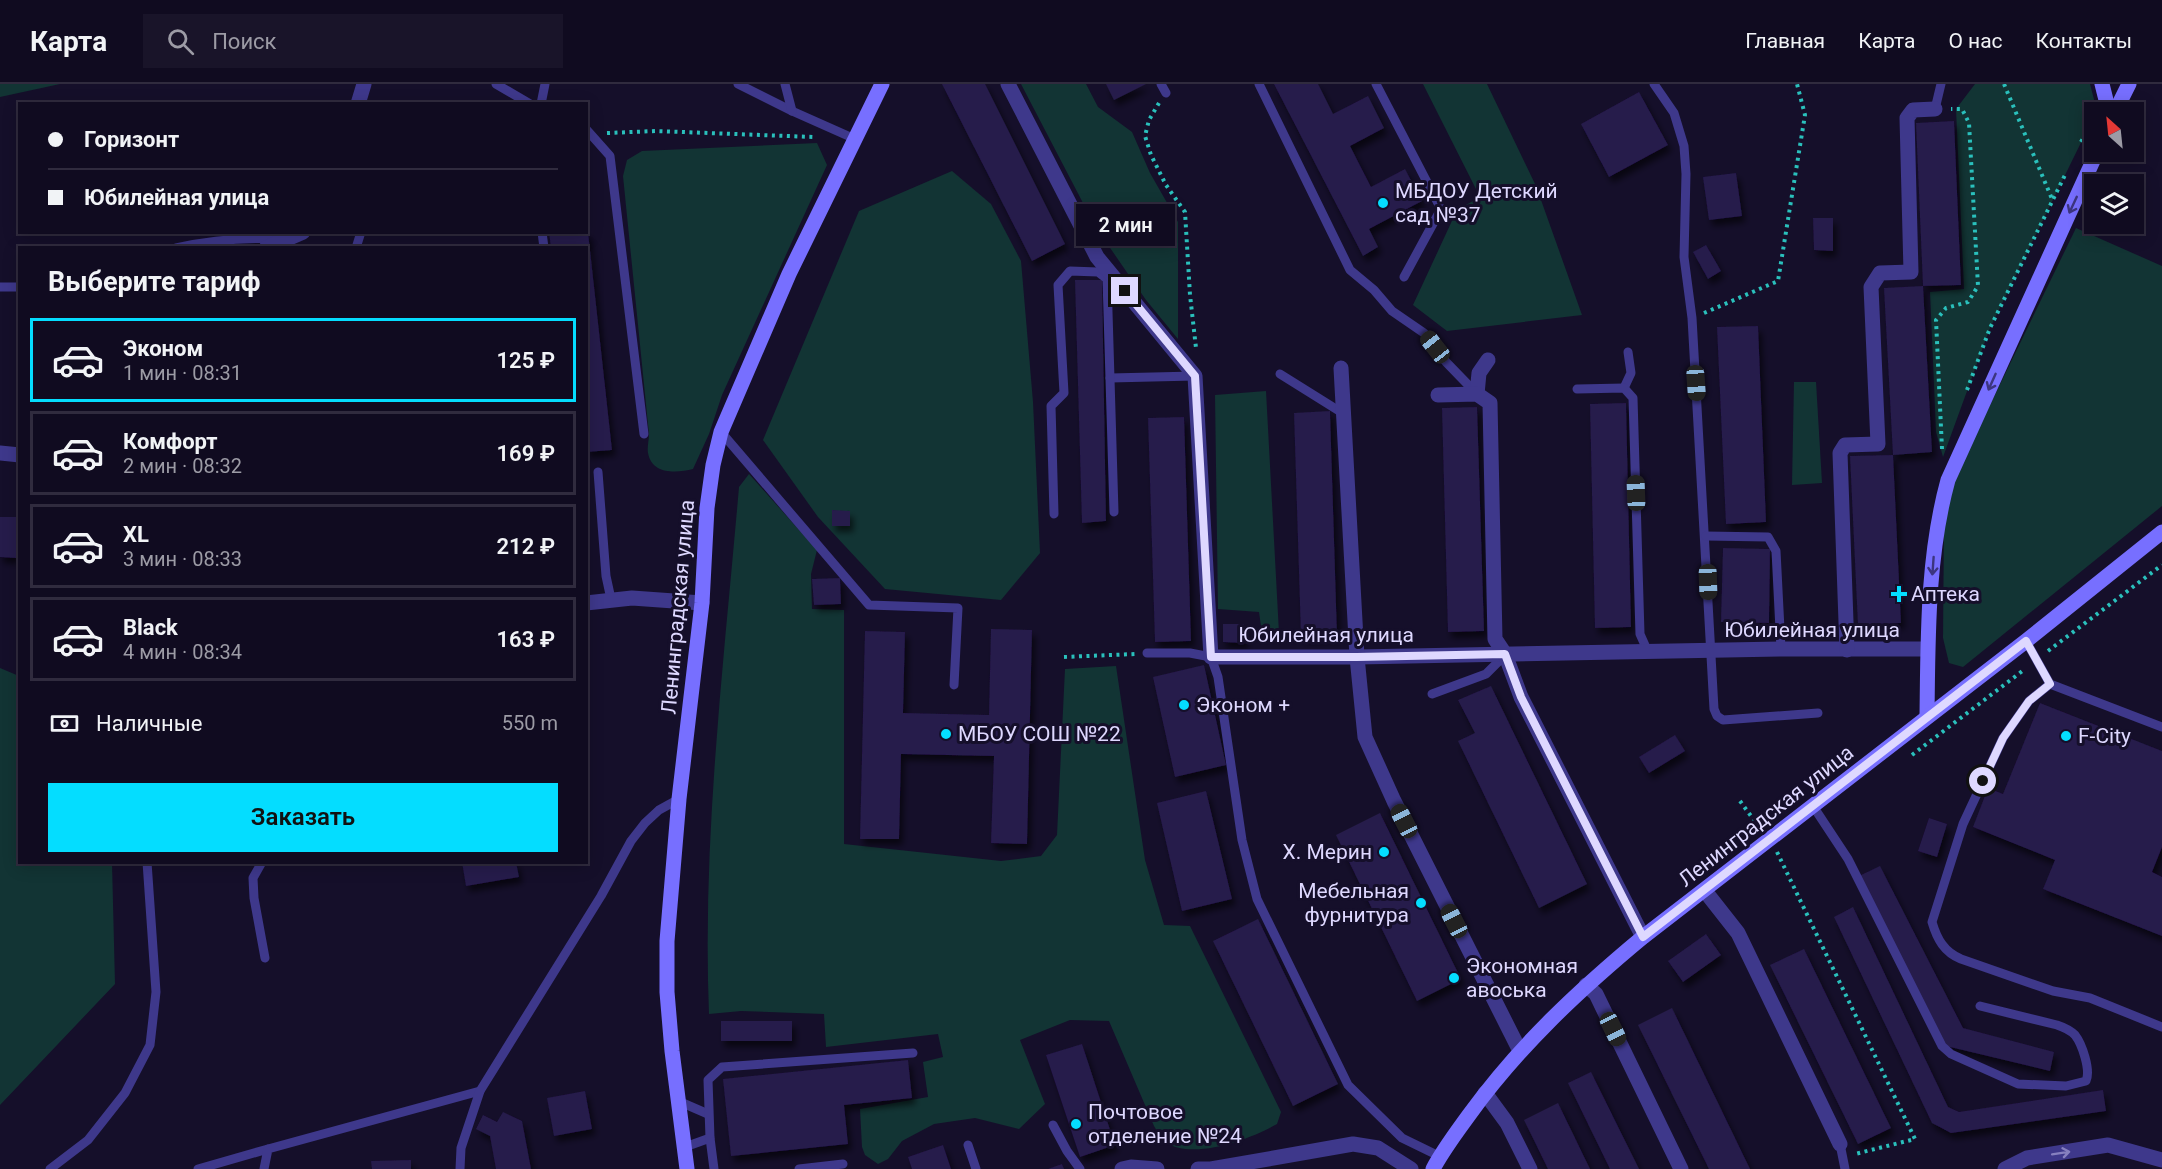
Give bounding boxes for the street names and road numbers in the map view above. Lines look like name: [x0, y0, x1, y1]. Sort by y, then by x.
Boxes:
street label: Ленинградская улица: [657, 499, 699, 715]
street label: Юбилейная улица: [1724, 618, 1900, 642]
street label: Юбилейная улица: [1238, 623, 1414, 647]
street label: Ленинградская улица: [1674, 740, 1858, 892]

